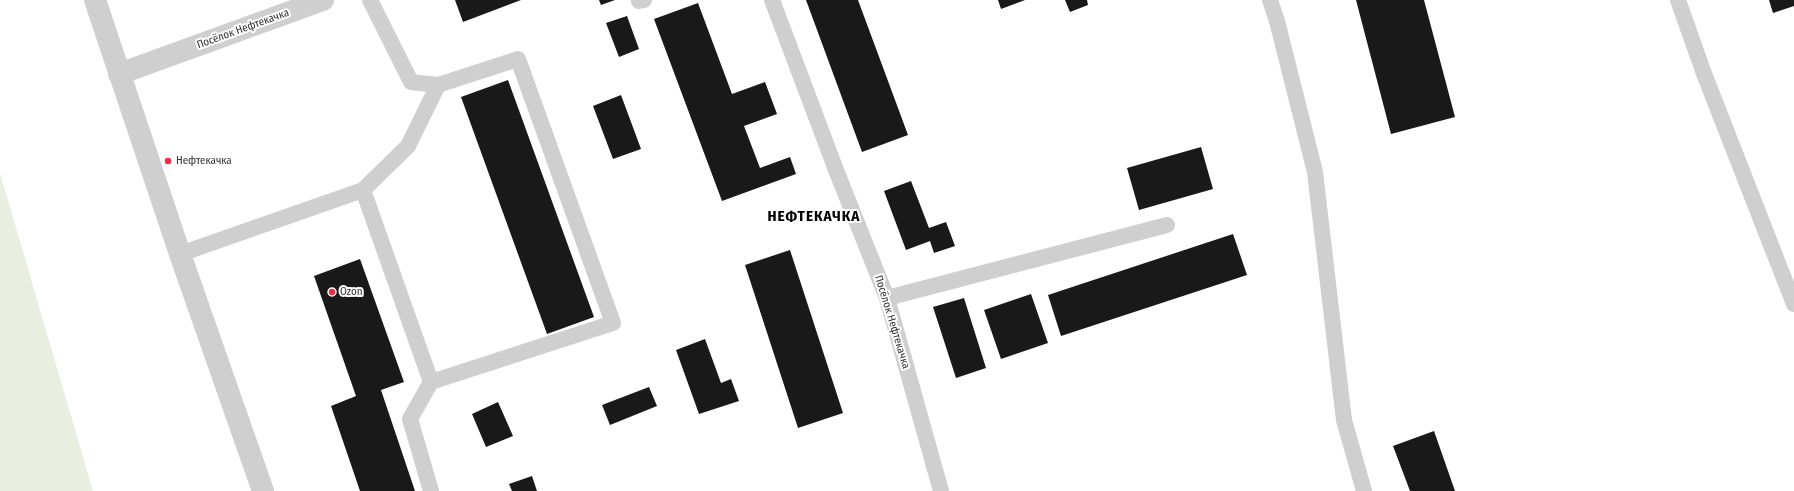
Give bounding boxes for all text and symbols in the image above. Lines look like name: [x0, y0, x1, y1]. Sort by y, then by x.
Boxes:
street label: Посёлок Нефтекачка: [195, 6, 291, 52]
place label: Нефтекачка: [176, 154, 232, 168]
marker: Нефтекачка: [163, 156, 173, 166]
district label: НЕФТЕКАЧКА: [768, 208, 860, 226]
street label: Посёлок Нефтекачка: [871, 274, 913, 370]
place label: Ozon: [340, 285, 363, 299]
marker: Ozon: [327, 287, 337, 297]

